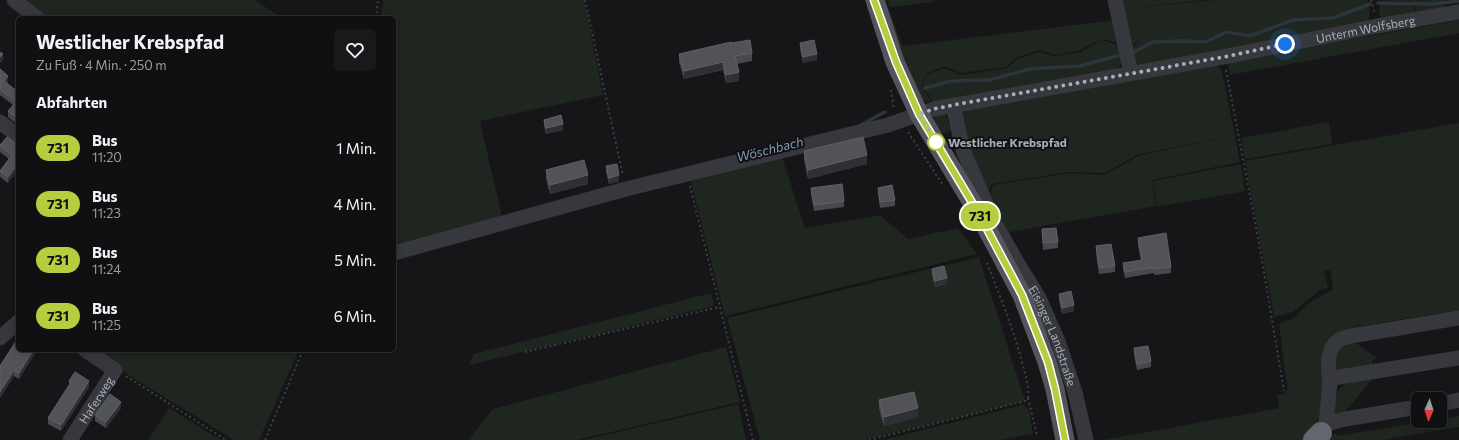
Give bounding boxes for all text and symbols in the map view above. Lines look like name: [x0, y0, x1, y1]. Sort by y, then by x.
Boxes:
street label: Unterm Wolfsberg: [1315, 13, 1417, 45]
button: heart: [334, 29, 376, 71]
text: Westlicher Krebspfad: [36, 30, 224, 53]
your location: [1275, 34, 1295, 54]
text: Zu Fuß · 4 Min. · 250 m: [36, 57, 167, 73]
text: Abfahrten: [36, 93, 107, 111]
text: Bus: [92, 131, 117, 149]
water label: Wöschbach: [735, 133, 805, 165]
marker: Westlicher Krebspfad: [927, 133, 945, 151]
place label: Westlicher Krebspfad: [948, 135, 1067, 149]
text: 731: [47, 139, 69, 156]
text: 1 Min.: [336, 139, 376, 157]
text: 11:20: [92, 149, 122, 165]
text: Bus: [92, 187, 117, 205]
text: 731: [47, 195, 69, 212]
text: 4 Min.: [334, 195, 376, 213]
line badge: 731: [957, 203, 1003, 229]
text: 11:23: [92, 205, 121, 221]
text: 731: [969, 207, 991, 224]
text: Bus: [92, 243, 117, 261]
text: 731: [47, 251, 69, 268]
text: 5 Min.: [334, 251, 376, 269]
text: 11:24: [92, 261, 121, 277]
street label: Eisinger Landstraße: [1026, 283, 1079, 388]
text: Bus: [92, 299, 117, 317]
text: 731: [47, 307, 69, 324]
text: 6 Min.: [334, 307, 376, 325]
text: 11:25: [92, 317, 121, 333]
street label: Haferweg: [76, 373, 116, 426]
north arrow: [1411, 392, 1447, 428]
map controls: [1411, 392, 1447, 428]

